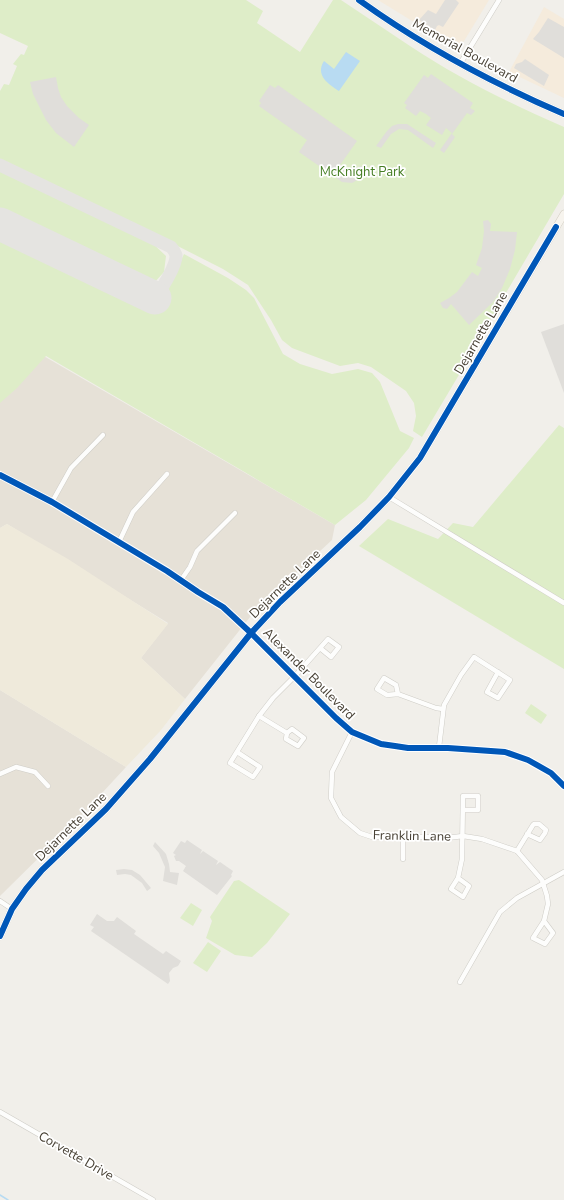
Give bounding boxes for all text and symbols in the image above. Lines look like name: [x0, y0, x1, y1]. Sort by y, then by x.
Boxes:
street label: Memorial Boulevard: [409, 15, 521, 87]
park label: McKnight Park: [320, 163, 405, 181]
street label: Dejarnette Lane: [450, 288, 512, 378]
street label: Dejarnette Lane: [245, 545, 325, 623]
street label: Alexander Boulevard: [259, 624, 359, 724]
street label: Dejarnette Lane: [31, 788, 111, 866]
street label: Franklin Lane: [373, 826, 451, 846]
street label: Corvette Drive: [35, 1127, 117, 1185]

